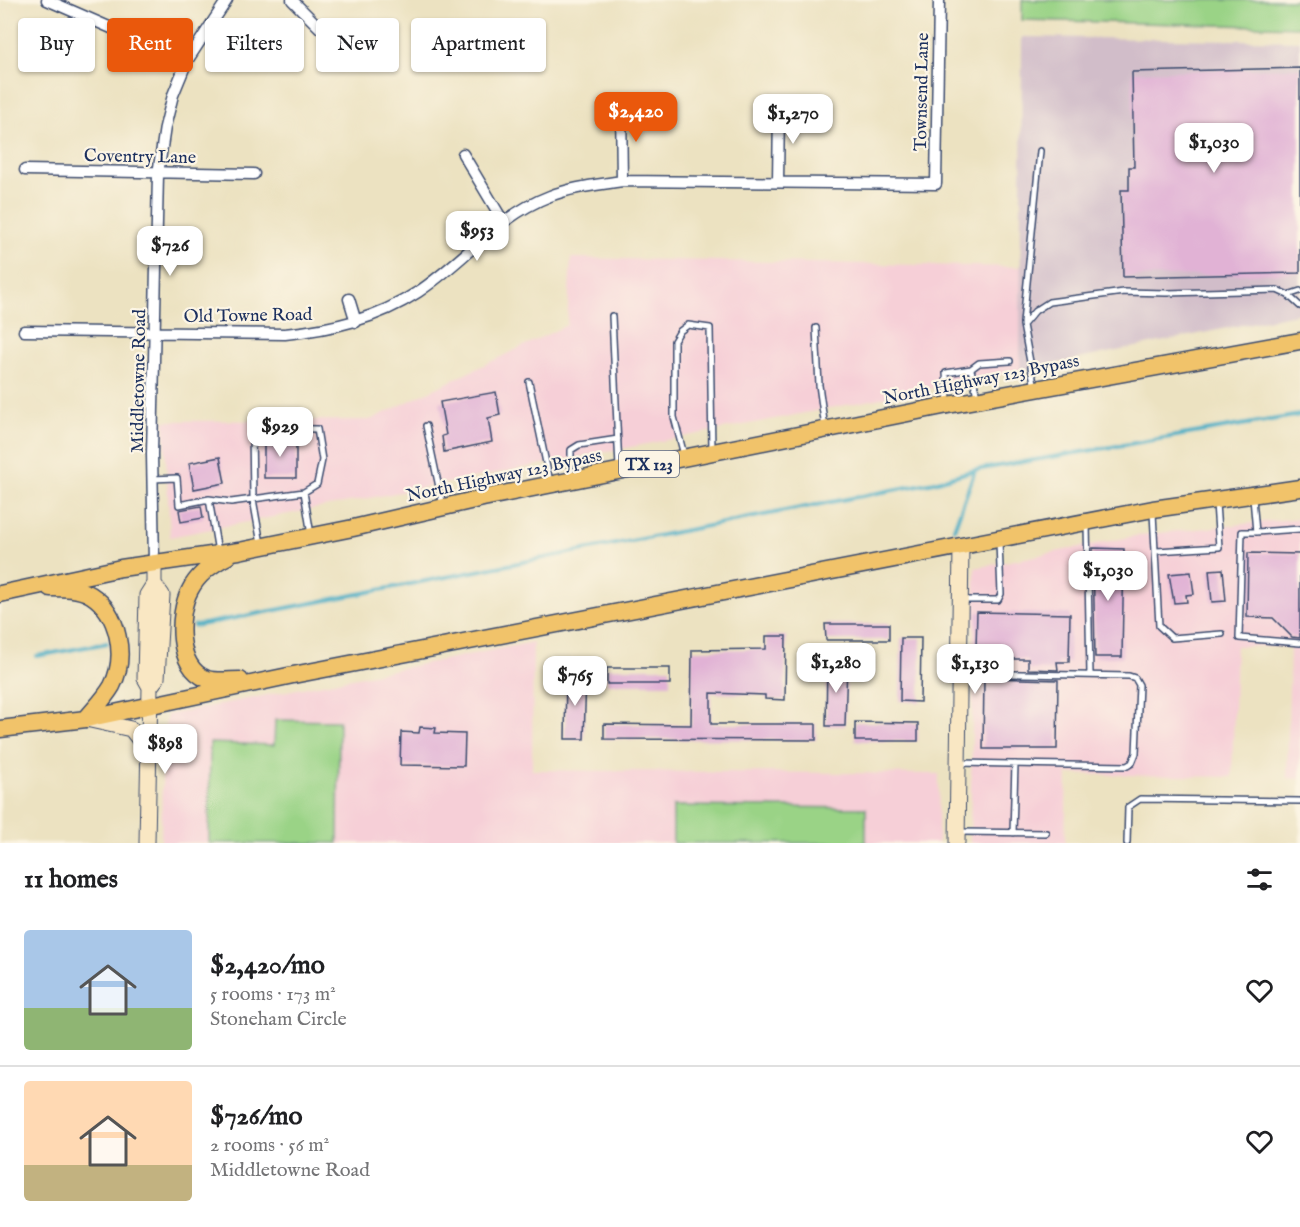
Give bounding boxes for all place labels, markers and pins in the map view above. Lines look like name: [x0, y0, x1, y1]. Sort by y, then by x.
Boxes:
pin: $2,420: [587, 92, 685, 143]
pin: $1,270: [744, 94, 842, 145]
pin: $1,030: [1165, 123, 1263, 174]
pin: $953: [441, 211, 513, 262]
pin: $726: [134, 226, 206, 277]
pin: $929: [244, 407, 316, 458]
pin: $1,030: [1059, 551, 1157, 602]
pin: $1,280: [787, 643, 885, 694]
pin: $1,130: [926, 644, 1024, 695]
pin: $765: [539, 656, 611, 707]
pin: $898: [129, 724, 201, 775]

